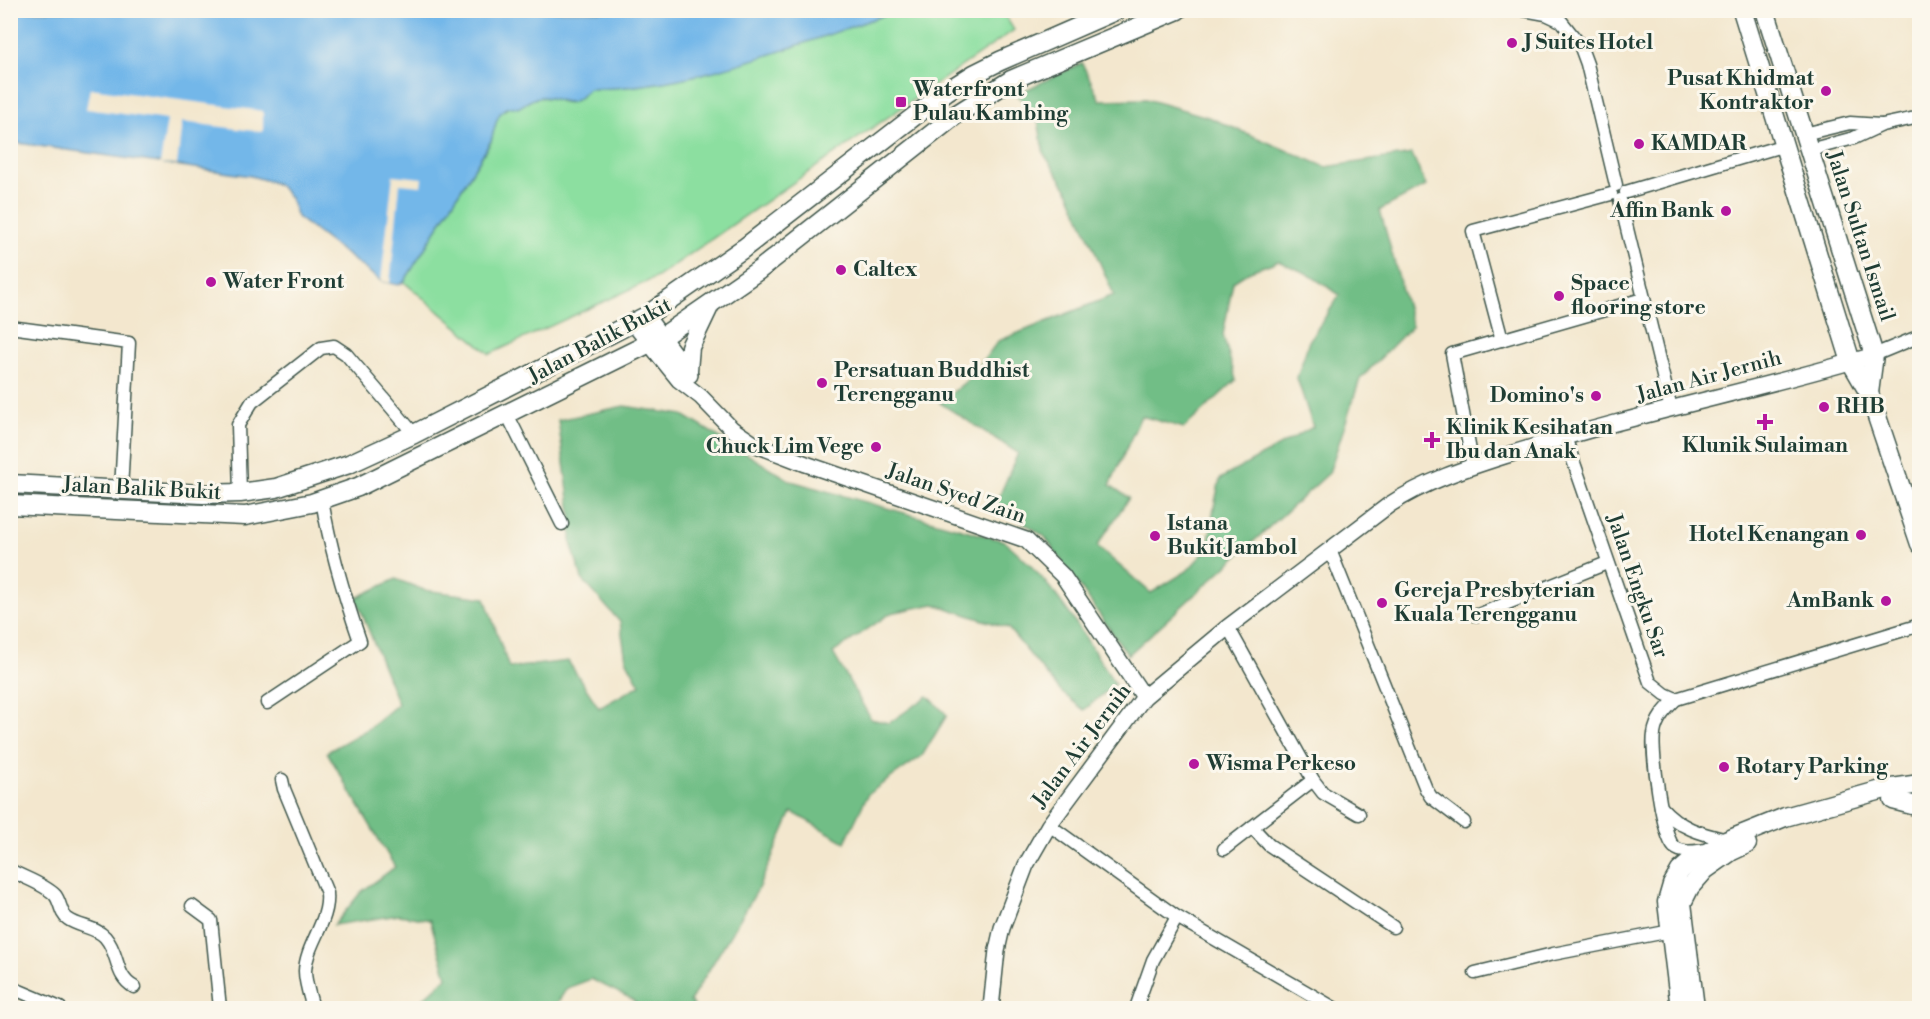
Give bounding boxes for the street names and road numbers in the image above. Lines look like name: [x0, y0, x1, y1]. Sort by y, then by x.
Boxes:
street label: Jalan Sultan Ismail: [1820, 146, 1900, 325]
street label: Jalan Balik Bukit: [523, 292, 677, 390]
street label: Jalan Air Jernih: [1633, 345, 1785, 409]
street label: Jalan Syed Zain: [882, 458, 1029, 530]
street label: Jalan Balik Bukit: [61, 472, 223, 506]
street label: Jalan Engku Sar: [1600, 510, 1674, 662]
street label: Jalan Air Jernih: [1026, 678, 1137, 814]

